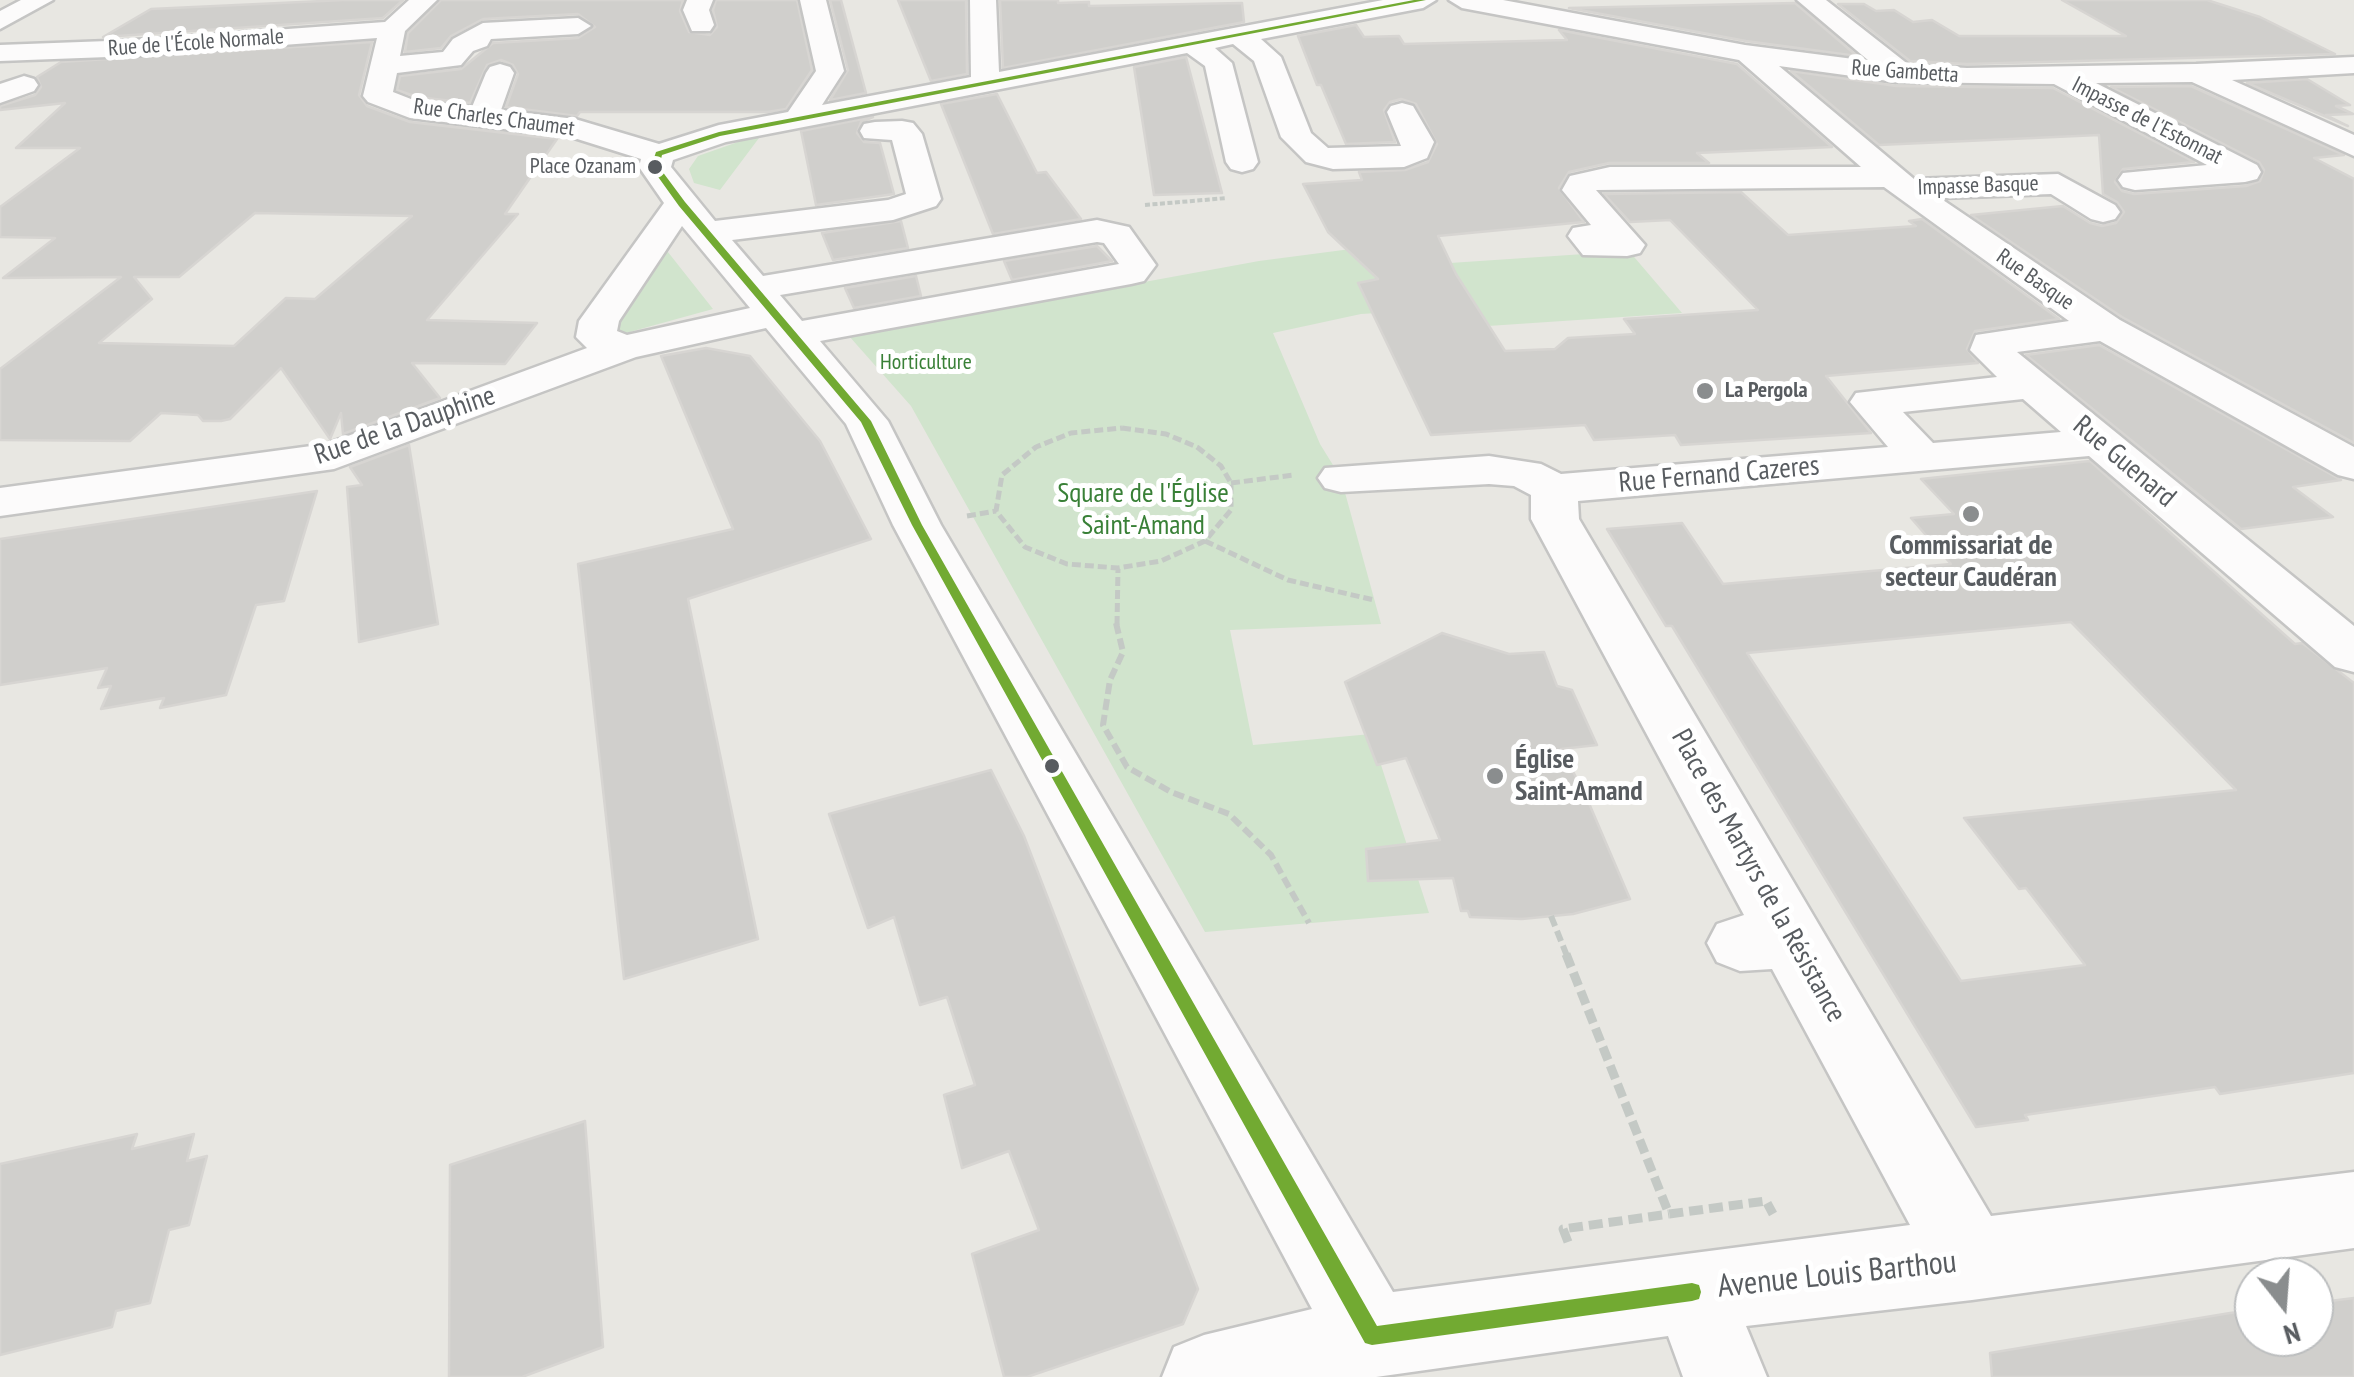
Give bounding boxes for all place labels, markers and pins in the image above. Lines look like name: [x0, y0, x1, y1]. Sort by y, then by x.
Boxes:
place label: Place Ozanam: [530, 154, 636, 180]
marker: Place Ozanam: [645, 157, 665, 177]
place label: La Pergola: [1725, 378, 1808, 404]
marker: La Pergola: [1694, 380, 1716, 402]
marker: Commissariat de secteur Caudéran: [1960, 503, 1982, 525]
place label: Commissariat de secteur Caudéran: [1885, 529, 2057, 595]
place label: Église Saint-Amand: [1515, 743, 1643, 809]
unlabelled marker: [1042, 756, 1062, 776]
marker: Église Saint-Amand: [1484, 765, 1506, 787]

